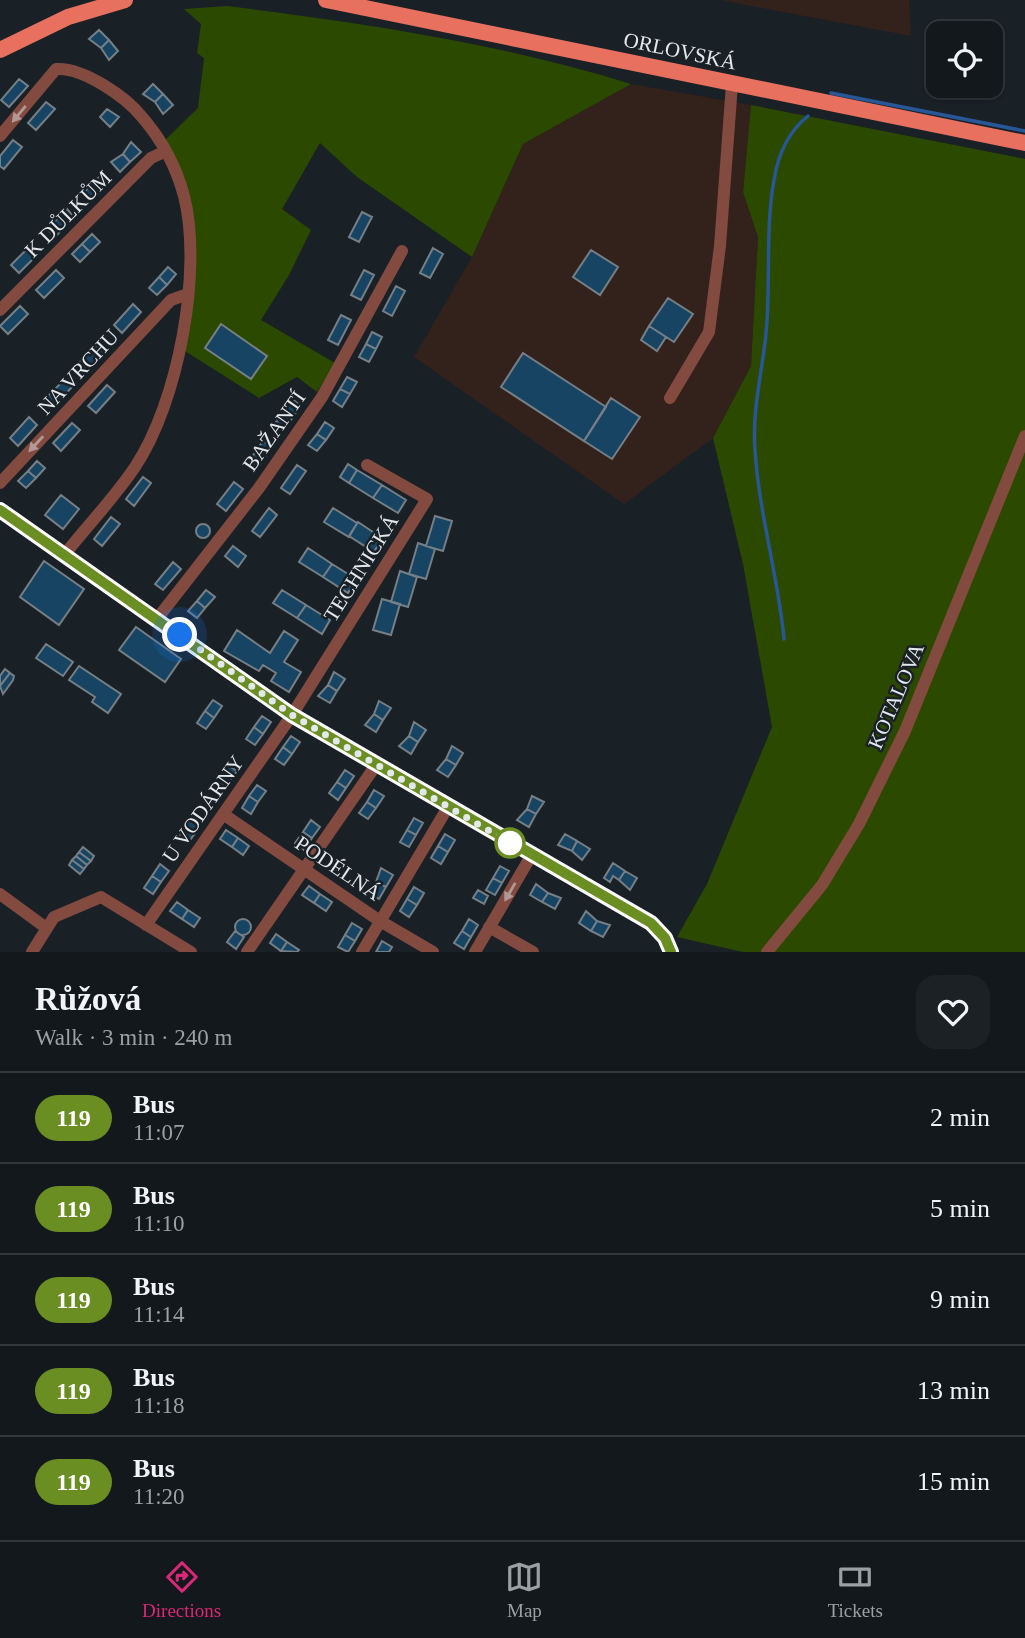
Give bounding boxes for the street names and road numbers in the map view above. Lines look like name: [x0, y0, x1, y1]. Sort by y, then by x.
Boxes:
street label: ORLOVSKÁ: [622, 27, 739, 75]
street label: K DŮLKŮM: [20, 165, 117, 262]
street label: NA VRCHU: [33, 324, 123, 420]
street label: BAŽANTÍ: [238, 386, 310, 476]
street label: TECHNICKÁ: [319, 509, 404, 626]
street label: KOTALOVA: [863, 639, 929, 752]
street label: U VODÁRNY: [157, 751, 249, 867]
street label: PODÉLNÁ: [291, 831, 386, 906]

